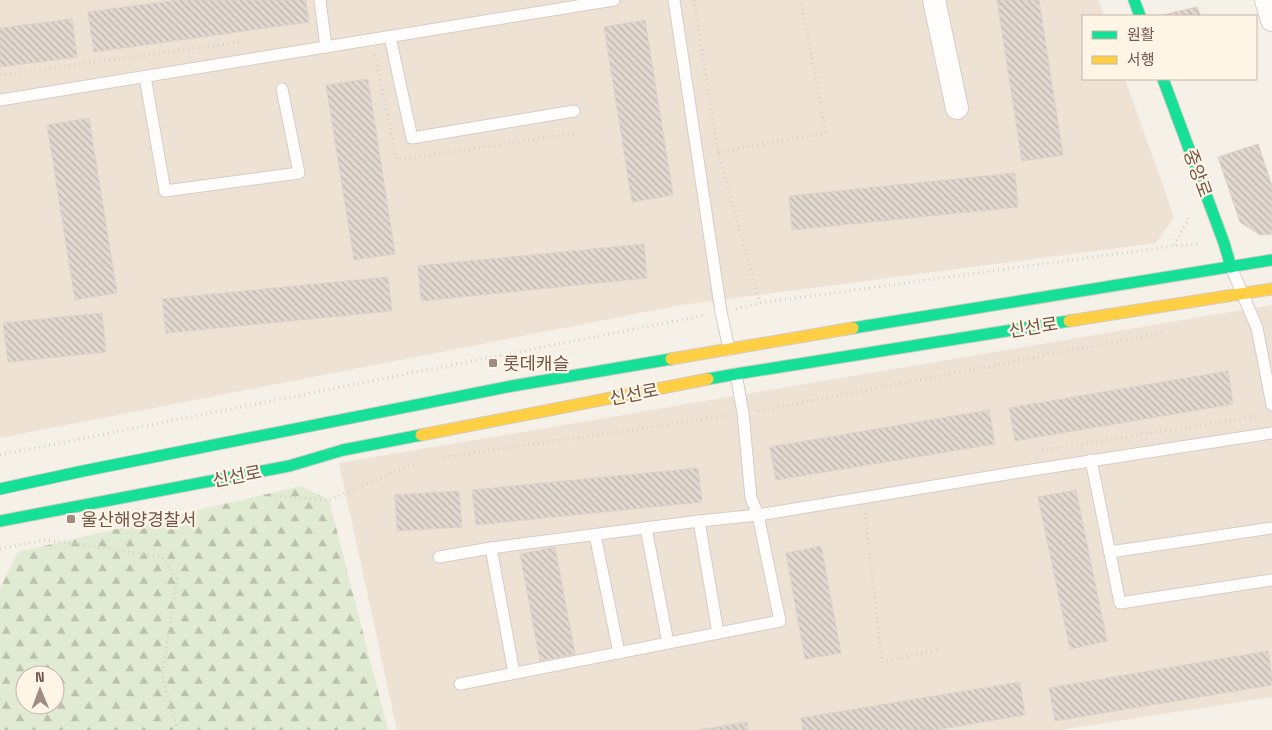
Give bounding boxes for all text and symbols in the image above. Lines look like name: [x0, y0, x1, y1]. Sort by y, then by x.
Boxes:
legend: [1082, 15, 1257, 80]
text: 원활: [1127, 25, 1155, 44]
text: 서행: [1127, 50, 1155, 69]
street label: 중앙로: [1179, 146, 1217, 200]
street label: 신선로: [1007, 312, 1059, 342]
place label: 롯데캐슬: [503, 352, 569, 375]
marker: 롯데캐슬: [487, 357, 499, 369]
street label: 신선로: [607, 378, 661, 410]
street label: 신선로: [210, 460, 264, 492]
place label: 울산해양경찰서: [81, 508, 197, 531]
marker: 울산해양경찰서: [65, 513, 77, 525]
north arrow: [15, 665, 65, 715]
text: N: [35, 668, 45, 686]

